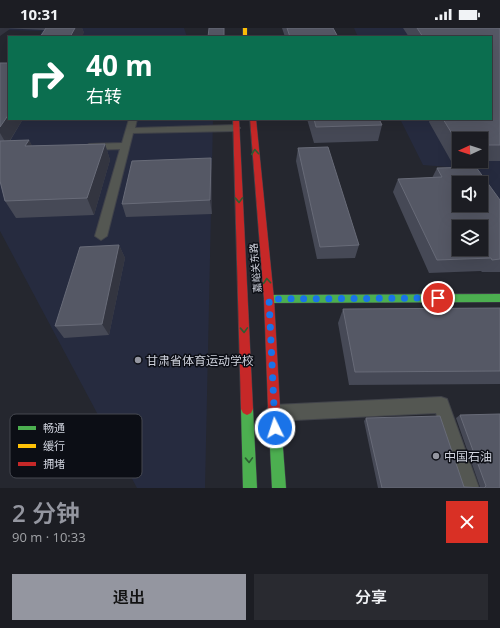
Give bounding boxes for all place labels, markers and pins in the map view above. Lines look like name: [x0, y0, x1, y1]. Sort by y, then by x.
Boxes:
pin: [421, 281, 455, 315]
place label: 甘肃省体育运动学校: [146, 352, 254, 369]
marker: 甘肃省体育运动学校: [133, 355, 143, 365]
place label: 中国石油: [444, 448, 492, 465]
marker: 中国石油: [431, 451, 441, 461]

